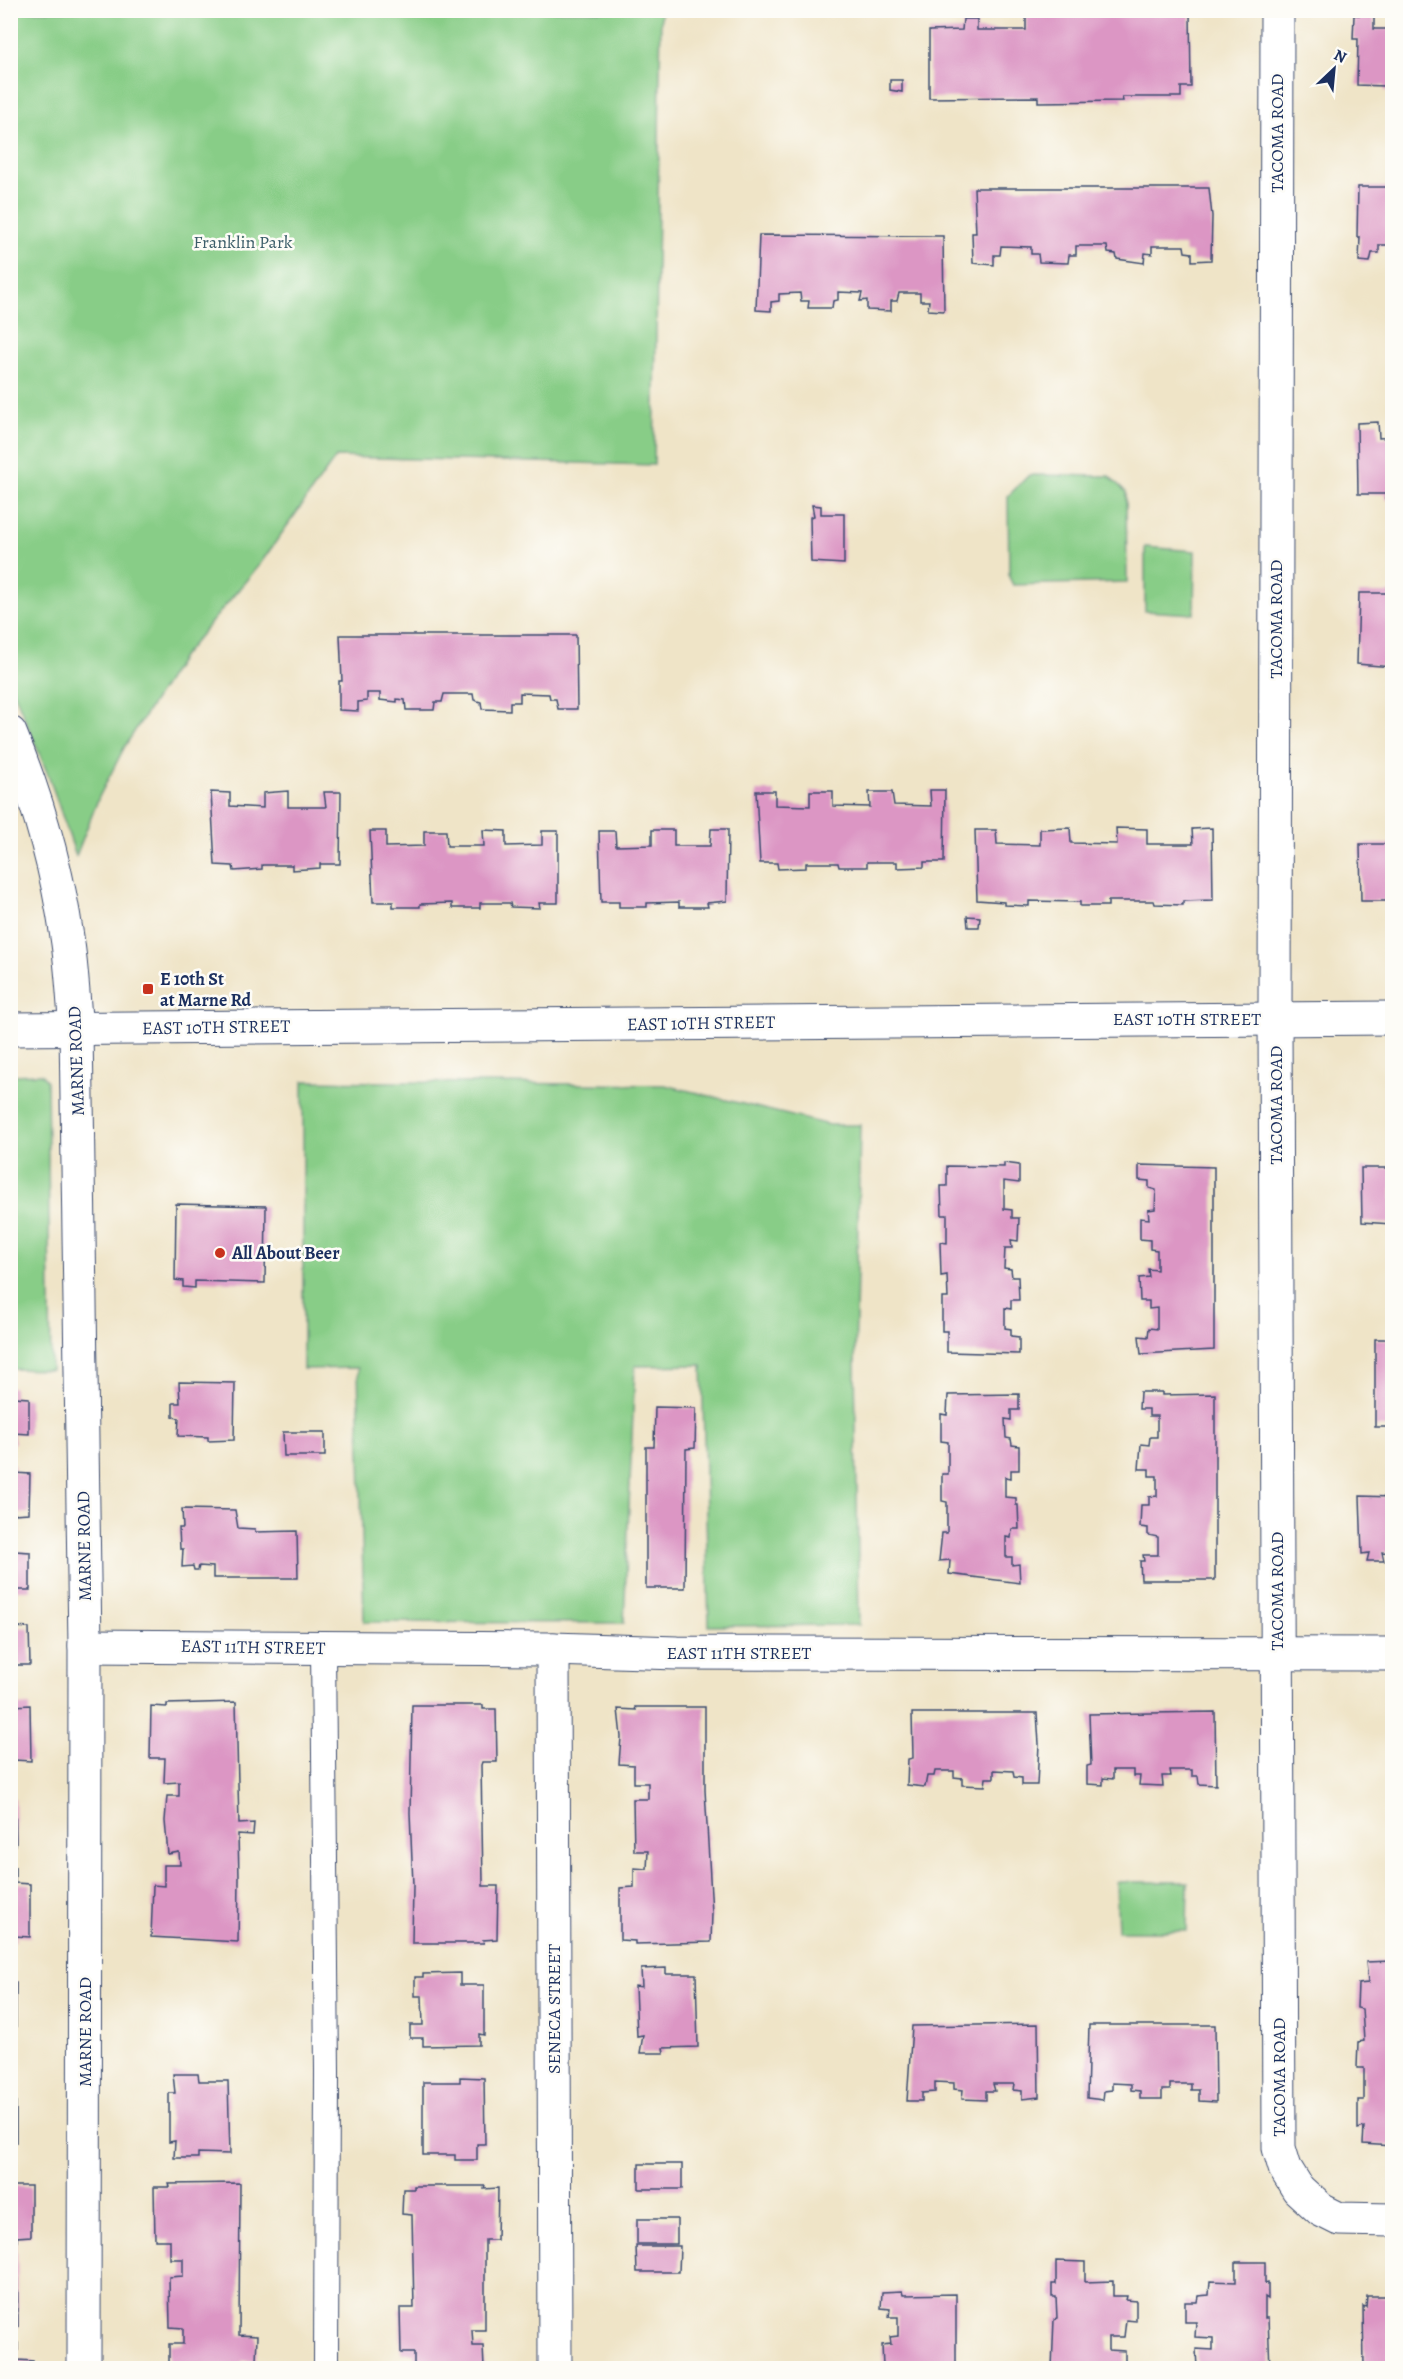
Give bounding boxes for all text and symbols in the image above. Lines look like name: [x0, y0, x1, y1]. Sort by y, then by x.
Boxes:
north arrow: [1304, 39, 1364, 99]
text: N: [1330, 44, 1351, 69]
street label: TACOMA ROAD: [1265, 74, 1289, 192]
park label: Franklin Park: [193, 230, 293, 254]
street label: TACOMA ROAD: [1264, 560, 1288, 678]
place label: E 10th St at Marne Rd: [160, 967, 251, 1012]
marker: E 10th St at Marne Rd: [141, 982, 155, 996]
street label: MARNE ROAD: [62, 1006, 90, 1116]
street label: EAST 10TH STREET: [1113, 1007, 1261, 1031]
street label: EAST 10TH STREET: [627, 1010, 776, 1036]
street label: EAST 10TH STREET: [142, 1014, 291, 1040]
street label: TACOMA ROAD: [1264, 1046, 1288, 1164]
place label: All About Beer: [231, 1241, 340, 1265]
marker: All About Beer: [213, 1246, 227, 1260]
street label: MARNE ROAD: [71, 1491, 97, 1601]
street label: TACOMA ROAD: [1265, 1532, 1289, 1650]
street label: EAST 11TH STREET: [180, 1634, 326, 1660]
street label: EAST 11TH STREET: [667, 1641, 812, 1665]
street label: SENECA STREET: [542, 1944, 566, 2074]
street label: MARNE ROAD: [73, 1977, 97, 2087]
street label: TACOMA ROAD: [1267, 2018, 1291, 2136]

